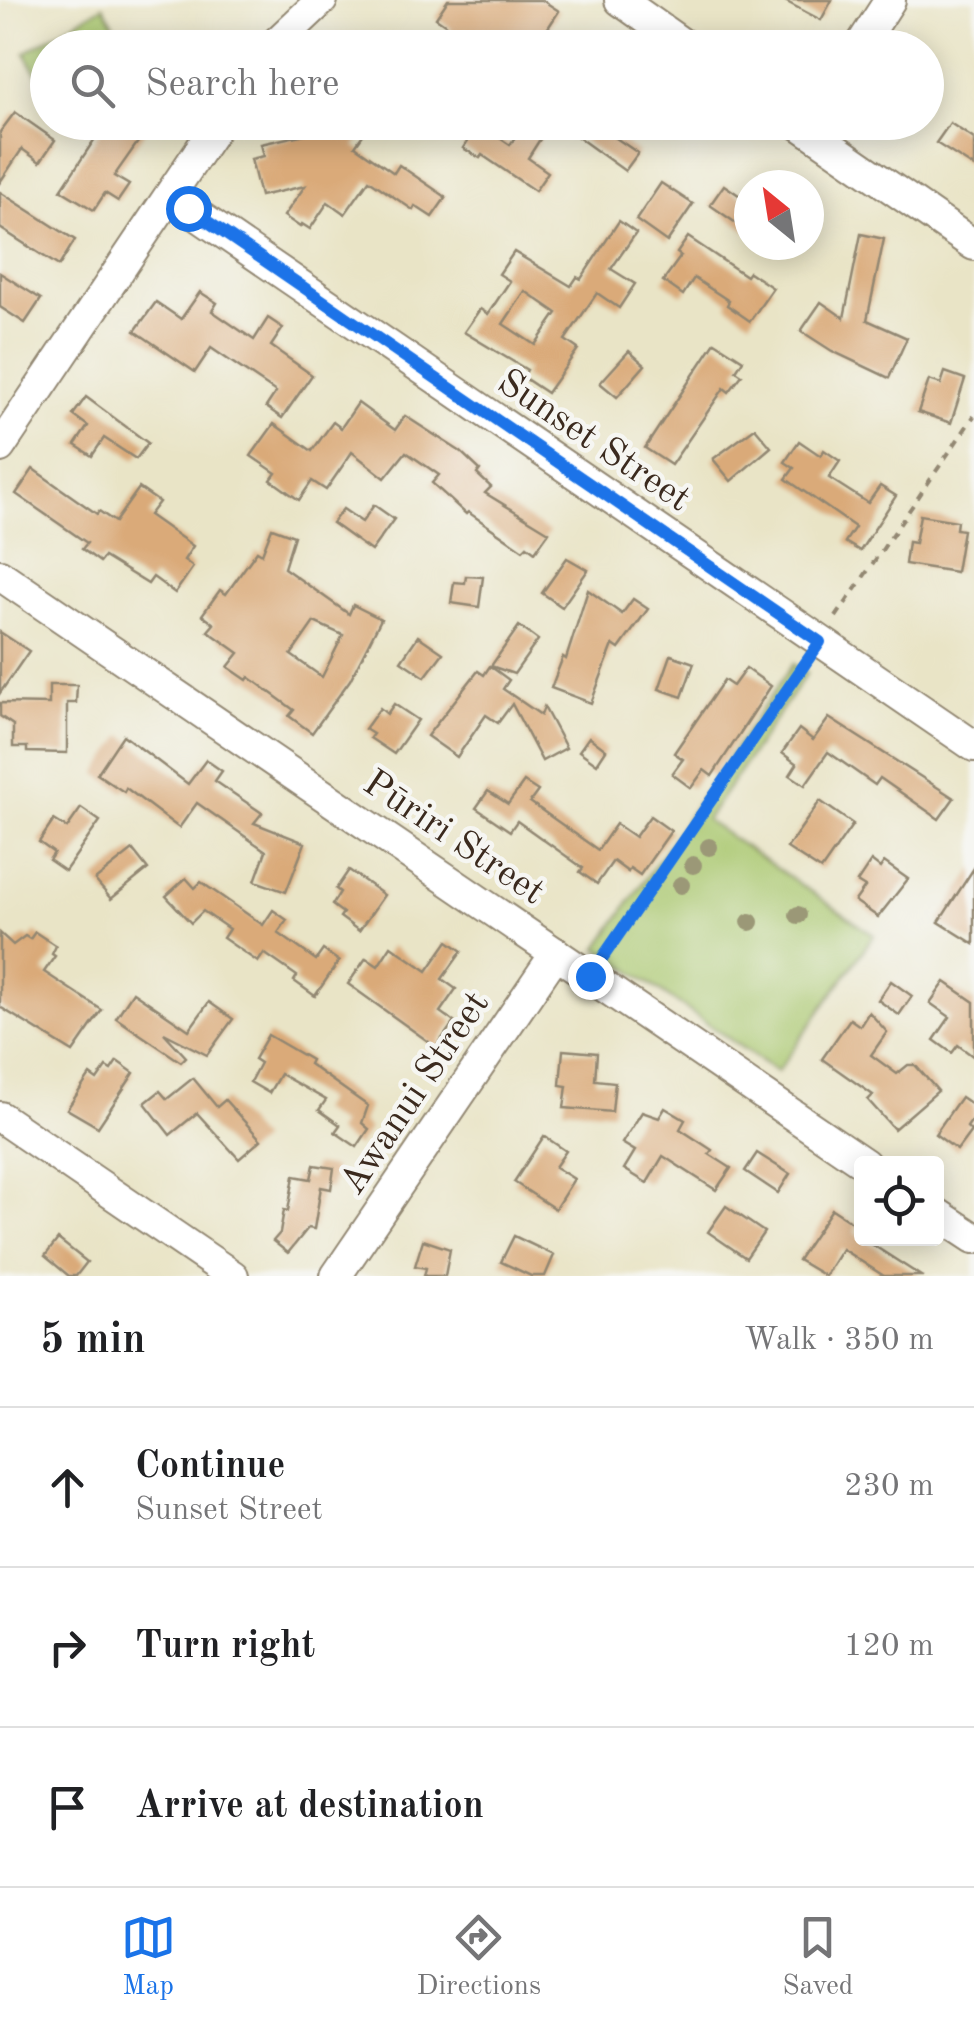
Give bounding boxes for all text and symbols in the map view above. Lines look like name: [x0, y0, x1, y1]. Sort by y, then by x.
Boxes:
search box: [30, 30, 944, 140]
icon: search: [65, 58, 120, 113]
text: Search here: [145, 66, 340, 104]
north arrow: [734, 170, 824, 260]
route start: [166, 186, 212, 232]
street label: Sunset Street: [490, 363, 696, 520]
street label: Pūriri Street: [356, 764, 551, 913]
route end: [568, 954, 614, 1000]
street label: Awanui Street: [334, 985, 497, 1202]
map controls: [854, 1156, 944, 1246]
button: locate: [854, 1156, 944, 1246]
text: 5 min: [40, 1320, 146, 1362]
text: Walk · 350 m: [744, 1325, 934, 1357]
text: Continue: [135, 1448, 285, 1486]
icon: ahead: [40, 1460, 95, 1515]
text: 230 m: [844, 1471, 934, 1503]
text: Sunset Street: [135, 1495, 323, 1527]
icon: right: [40, 1620, 95, 1675]
text: Turn right: [135, 1628, 315, 1666]
text: 120 m: [844, 1631, 934, 1663]
icon: arrive: [40, 1780, 95, 1835]
text: Arrive at destination: [135, 1788, 484, 1826]
tab: Map: [121, 1910, 176, 2005]
tab: Directions: [417, 1910, 541, 2005]
tab: Saved: [782, 1910, 853, 2005]

